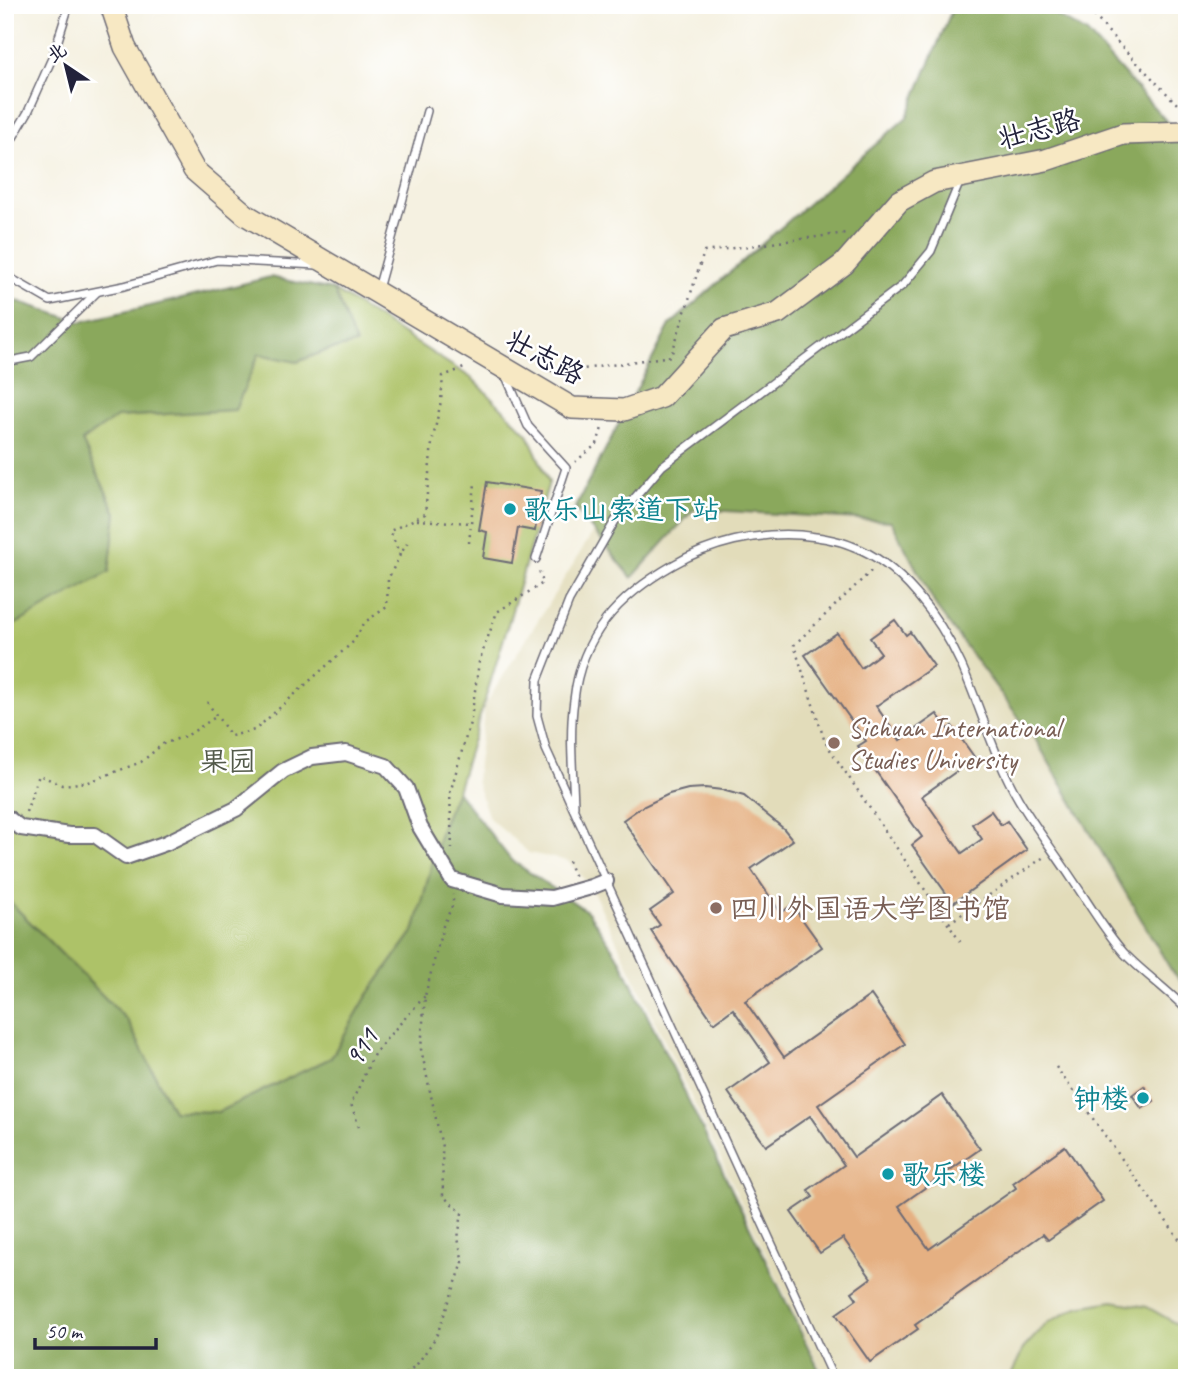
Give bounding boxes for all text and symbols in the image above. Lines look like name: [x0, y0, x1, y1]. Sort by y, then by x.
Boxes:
north arrow: [32, 32, 102, 102]
text: 北: [42, 38, 71, 68]
street label: 壮志路: [994, 101, 1084, 157]
street label: 壮志路: [500, 322, 590, 392]
place label: 歌乐山索道下站: [524, 492, 720, 527]
marker: 歌乐山索道下站: [502, 501, 518, 517]
place label: Sichuan International Studies University: [848, 710, 1065, 777]
marker: Sichuan International Studies University: [826, 735, 842, 751]
park label: 果园: [200, 744, 256, 779]
place label: 四川外国语大学图书馆: [730, 891, 1010, 926]
marker: 四川外国语大学图书馆: [708, 900, 724, 916]
street label: 911: [336, 1021, 387, 1072]
place label: 钟楼: [1073, 1081, 1129, 1116]
marker: 钟楼: [1135, 1090, 1151, 1106]
place label: 歌乐楼: [902, 1157, 986, 1192]
marker: 歌乐楼: [880, 1166, 896, 1182]
scale bar: [35, 1306, 156, 1350]
text: 50 m: [46, 1318, 84, 1344]

